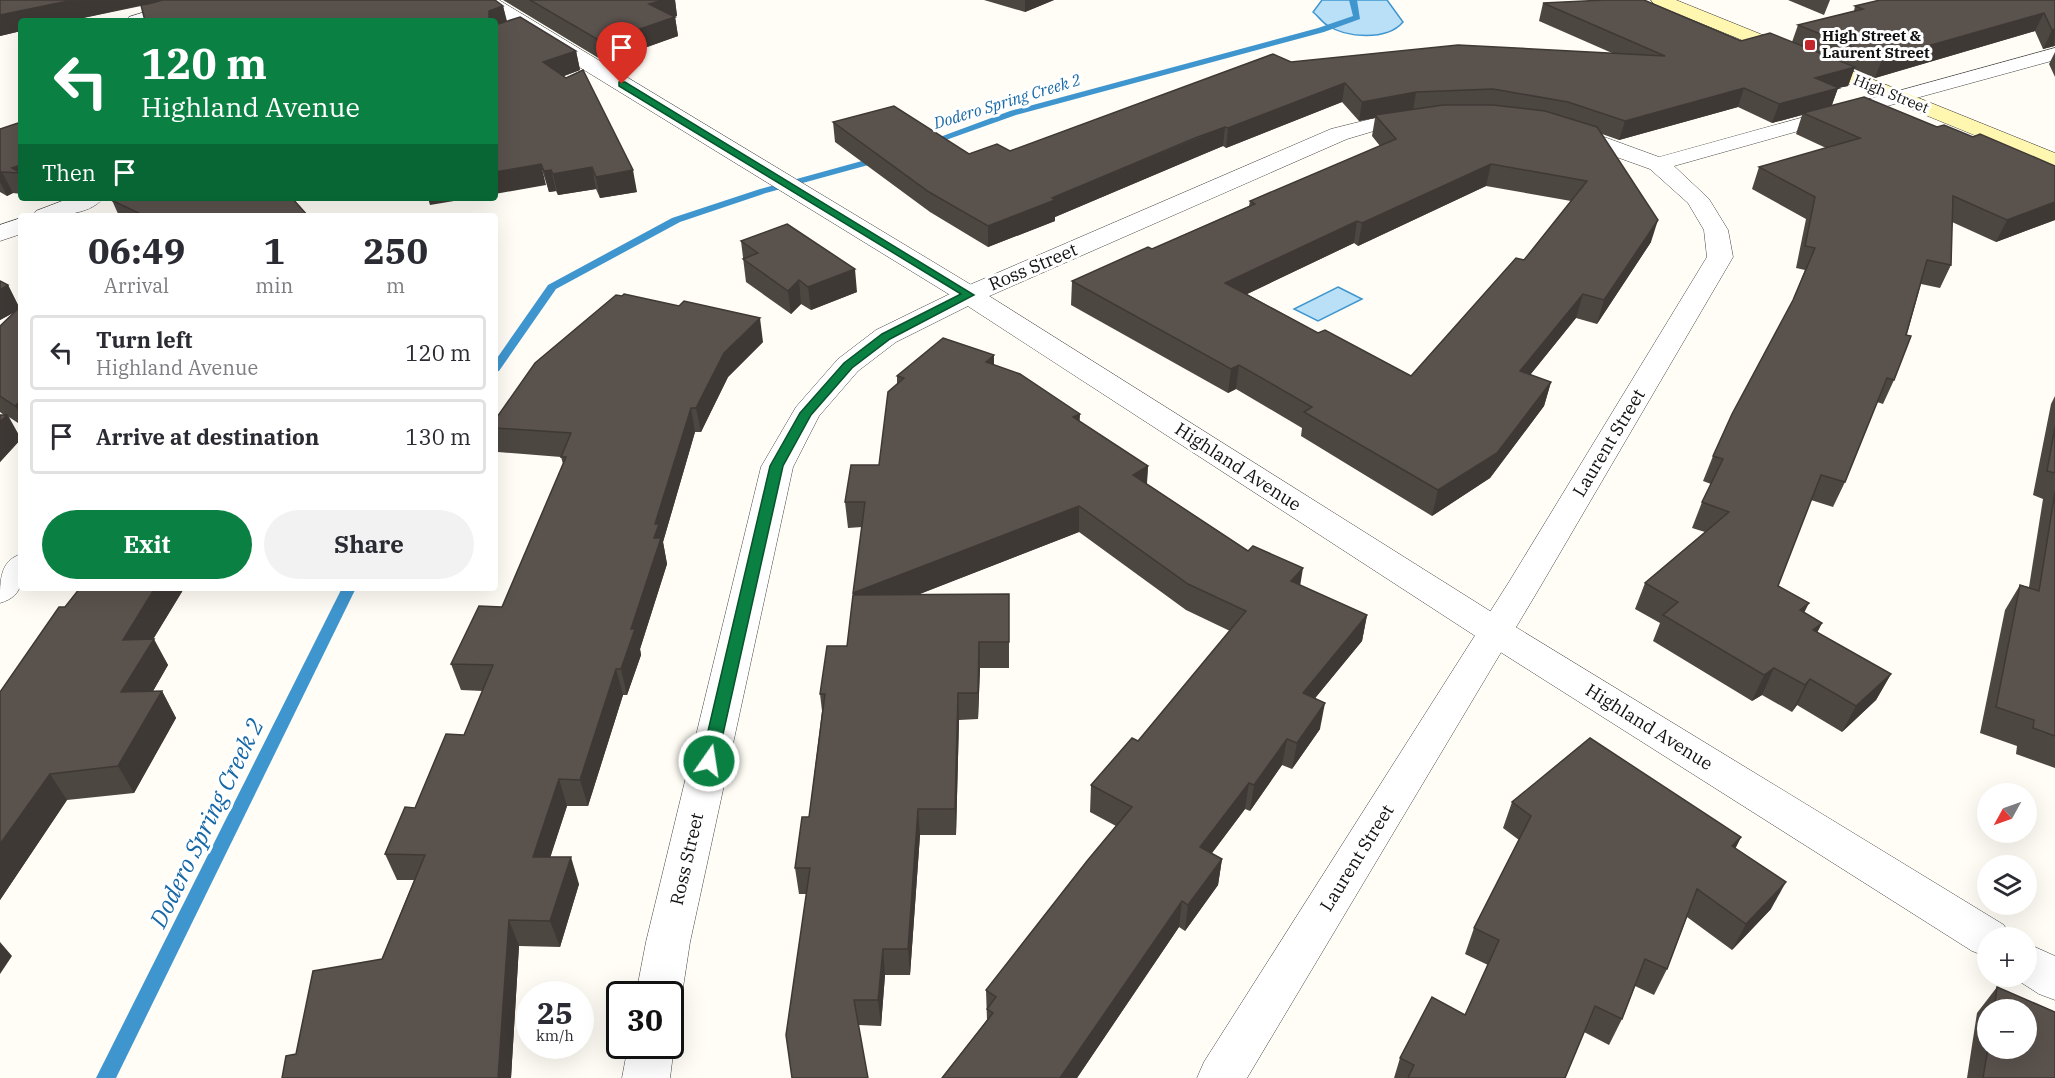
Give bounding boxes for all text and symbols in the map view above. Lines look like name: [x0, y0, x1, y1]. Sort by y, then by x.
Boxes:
pin: [596, 22, 647, 84]
place label: High Street & Laurent Street: [1822, 26, 1930, 62]
icon: arrive: [605, 31, 638, 64]
text: 120 m: [141, 36, 267, 91]
marker: High Street & Laurent Street: [1803, 38, 1817, 52]
icon: left: [42, 42, 120, 120]
water label: Dodero Spring Creek 2: [930, 69, 1083, 133]
street label: High Street: [1851, 70, 1932, 117]
text: Highland Avenue: [141, 89, 360, 124]
icon: arrive: [108, 156, 141, 189]
text: Then: [42, 158, 96, 187]
text: 06:49: [88, 227, 185, 274]
text: 1: [263, 227, 285, 274]
text: 250: [363, 227, 428, 274]
street label: Ross Street: [985, 238, 1081, 296]
text: Arrival: [104, 272, 169, 299]
text: min: [255, 272, 293, 299]
text: m: [386, 272, 405, 299]
text: Turn left: [96, 325, 192, 354]
icon: left: [45, 336, 78, 369]
text: 120 m: [405, 338, 471, 367]
text: Highland Avenue: [96, 354, 258, 381]
street label: Laurent Street: [1567, 385, 1650, 501]
street label: Highland Avenue: [1171, 417, 1306, 516]
icon: arrive: [45, 420, 78, 453]
text: Arrive at destination: [96, 422, 319, 451]
text: 130 m: [405, 422, 471, 451]
button: Exit: [42, 510, 252, 579]
button: Share: [264, 510, 474, 579]
street label: Highland Avenue: [1581, 678, 1717, 775]
water label: Dodero Spring Creek 2: [141, 713, 271, 933]
position arrow: [677, 729, 741, 793]
north arrow: [1977, 783, 2037, 843]
map controls: [1977, 783, 2037, 1059]
street label: Laurent Street: [1315, 800, 1399, 915]
street label: Ross Street: [665, 810, 708, 907]
button: layers: [1977, 855, 2037, 915]
button: +: [1977, 927, 2037, 987]
speed limit sign: 30: [606, 981, 684, 1059]
text: 25: [537, 993, 573, 1032]
button: −: [1977, 999, 2037, 1059]
text: km/h: [536, 1026, 574, 1045]

